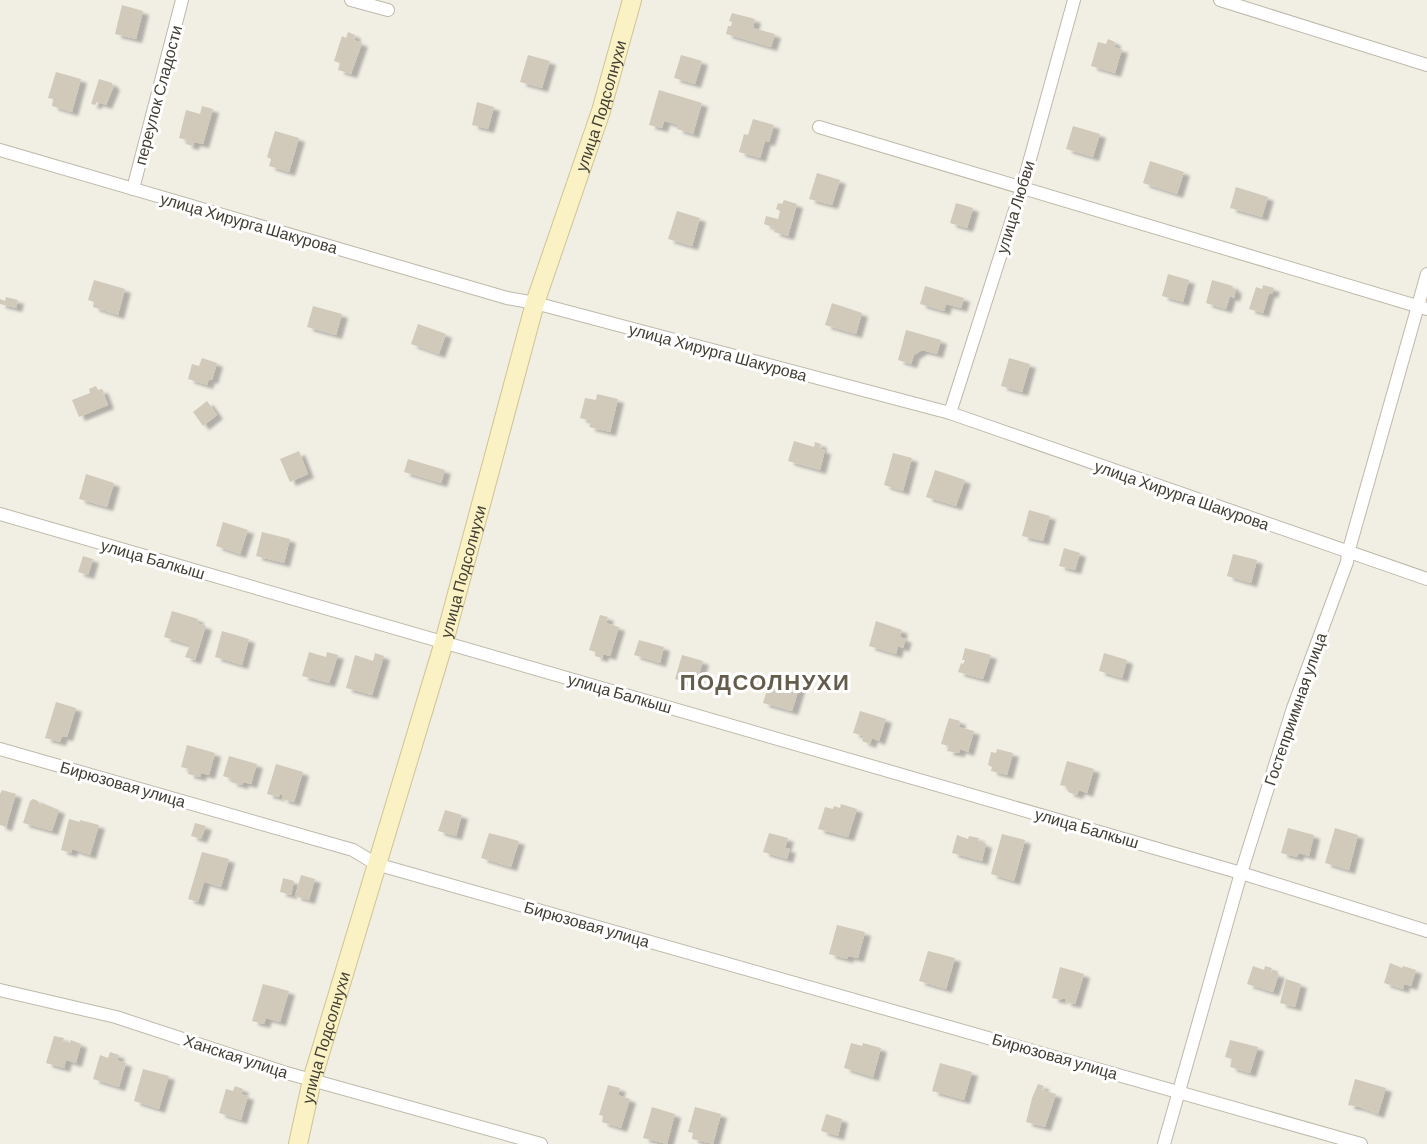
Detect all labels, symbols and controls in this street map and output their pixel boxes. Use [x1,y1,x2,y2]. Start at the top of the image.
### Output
street label: переулок Сладости [130,23,185,167]
street label: улица Подсолнухи [571,38,629,174]
street label: улица Любви [991,158,1038,256]
street label: улица Хирурга Шакурова [158,188,340,257]
street label: улица Хирурга Шакурова [627,319,809,384]
street label: улица Хирурга Шакурова [1092,456,1272,533]
street label: улица Подсолнухи [436,503,489,640]
street label: улица Балкыш [99,535,207,582]
street label: Гостеприимная улица [1259,630,1330,788]
district label: ПОДСОЛНУХИ [680,668,850,695]
street label: улица Балкыш [566,669,674,716]
street label: Бирюзовая улица [58,757,188,811]
street label: улица Балкыш [1033,804,1141,851]
street label: Бирюзовая улица [522,897,652,951]
street label: улица Подсолнухи [297,969,353,1105]
street label: Бирюзовая улица [990,1029,1120,1083]
street label: Ханская улица [182,1030,291,1081]

